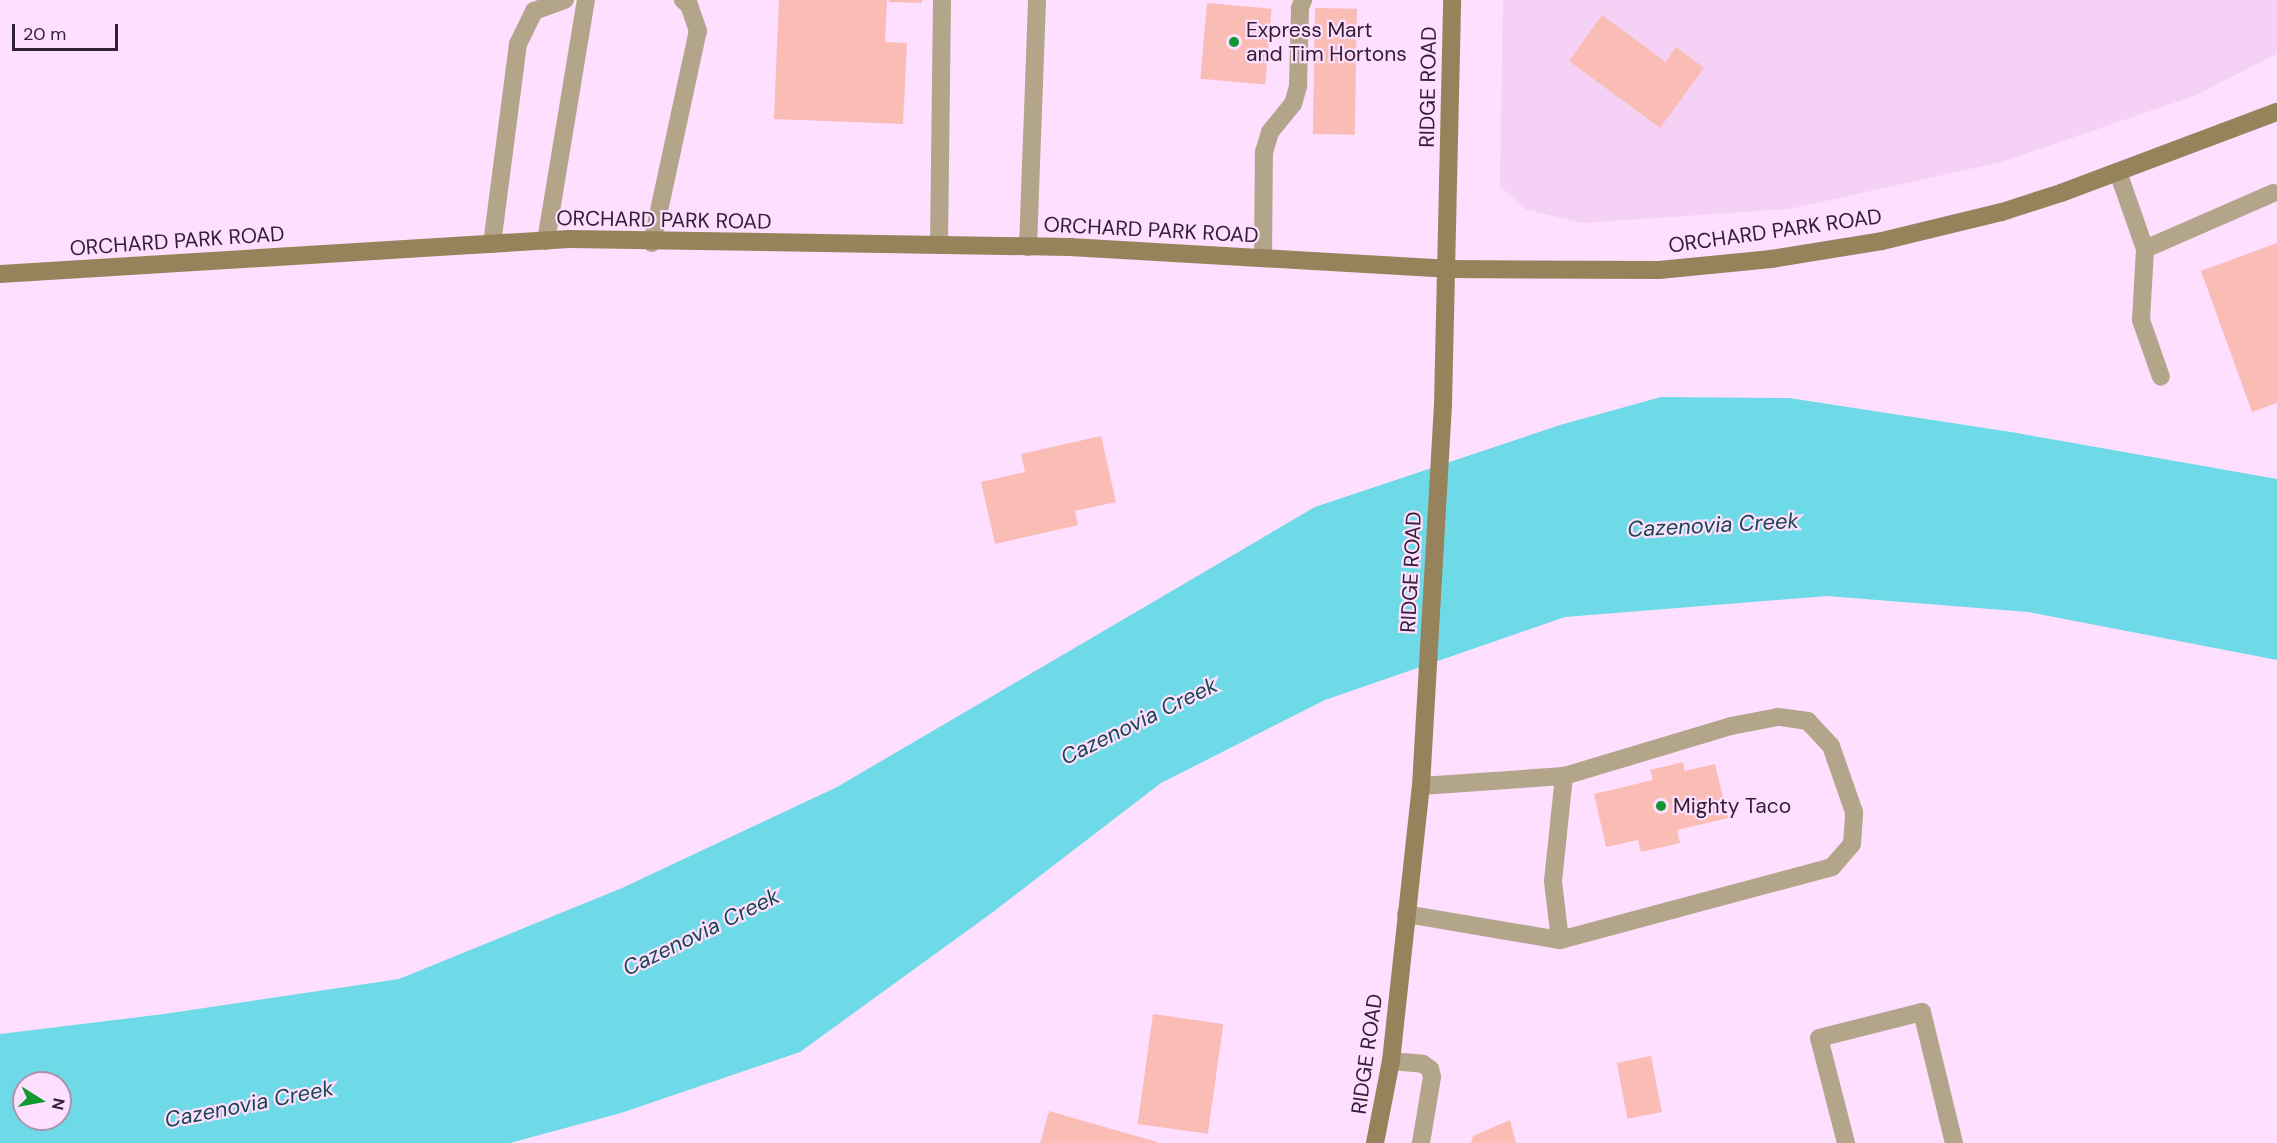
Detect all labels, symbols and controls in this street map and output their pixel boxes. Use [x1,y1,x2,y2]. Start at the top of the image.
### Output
scale bar [15,12,122,50]
place label: Express Mart and Tim Hortons [1246,17,1407,67]
text: 20 m [23,22,66,46]
street label: RIDGE ROAD [1414,26,1442,148]
marker: Express Mart and Tim Hortons [1227,35,1241,49]
street label: ORCHARD PARK ROAD [1667,204,1883,258]
street label: ORCHARD PARK ROAD [556,206,772,234]
street label: ORCHARD PARK ROAD [1043,212,1259,248]
street label: ORCHARD PARK ROAD [69,221,285,261]
water label: Cazenovia Creek [1627,507,1799,543]
street label: RIDGE ROAD [1395,511,1427,633]
water label: Cazenovia Creek [1056,672,1222,770]
place label: Mighty Taco [1673,793,1791,819]
marker: Mighty Taco [1654,799,1668,813]
water label: Cazenovia Creek [618,883,784,981]
street label: RIDGE ROAD [1346,992,1388,1116]
north arrow [12,1071,72,1131]
water label: Cazenovia Creek [162,1075,336,1133]
text: N [47,1096,70,1112]

